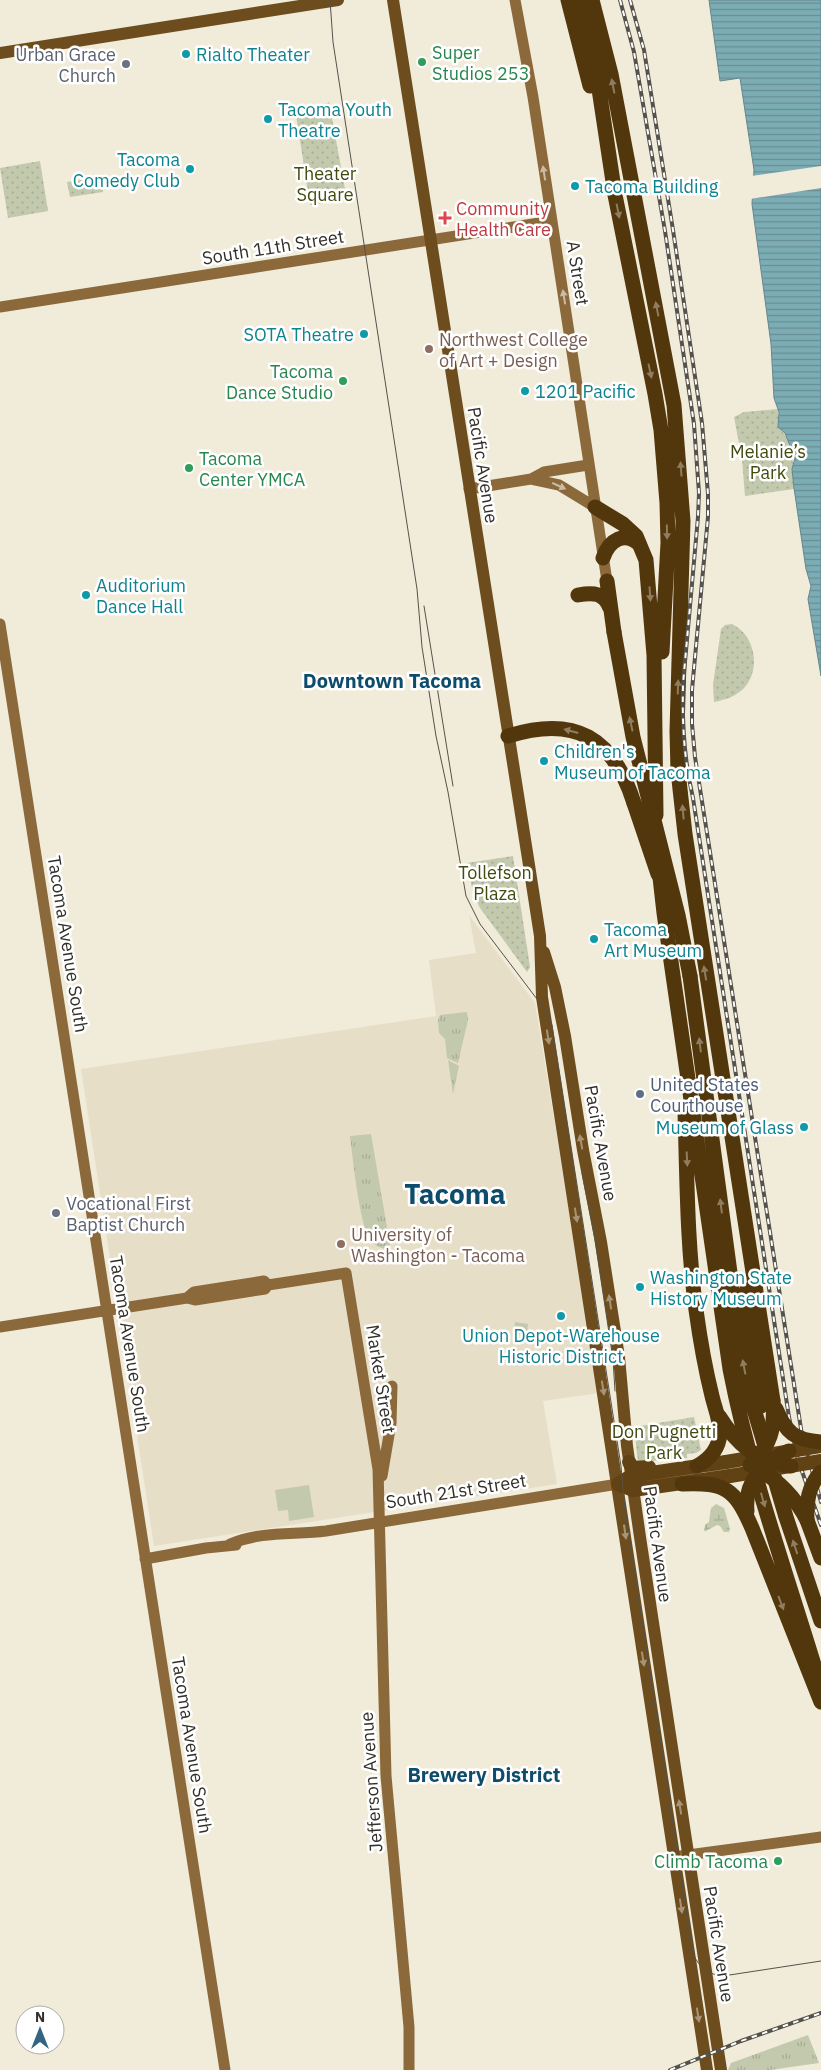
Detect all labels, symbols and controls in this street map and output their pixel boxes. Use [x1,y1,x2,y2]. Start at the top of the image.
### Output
place label: Super Studios 253 [432,41,529,85]
place label: Urban Grace Church [15,43,116,87]
place label: Rialto Theater [196,43,310,66]
marker: Rialto Theater [180,48,192,60]
marker: Super Studios 253 [416,56,428,68]
marker: Urban Grace Church [120,58,132,70]
one-way arrow [609,79,617,94]
place label: Tacoma Youth Theatre [278,98,392,142]
marker: Tacoma Youth Theatre [262,113,274,125]
place label: Tacoma Comedy Club [73,148,180,192]
park label: Theater Square [294,162,357,206]
marker: Tacoma Comedy Club [184,163,196,175]
one-way arrow [540,164,548,180]
place label: Tacoma Building [585,175,719,198]
marker: Tacoma Building [569,180,581,192]
place label: Community Health Care [456,197,551,241]
one-way arrow [615,204,623,220]
marker: Community Health Care [438,211,452,225]
street label: South 11th Street [200,224,346,270]
street label: A Street [562,239,594,307]
one-way arrow [559,289,567,305]
one-way arrow [653,301,661,316]
place label: SOTA Theatre [244,323,354,346]
marker: SOTA Theatre [358,328,370,340]
place label: Northwest College of Art + Design [439,328,588,372]
marker: Northwest College of Art + Design [423,343,435,355]
place label: Tacoma Dance Studio [226,360,333,404]
one-way arrow [647,363,655,379]
marker: Tacoma Dance Studio [337,375,349,387]
place label: 1201 Pacific [535,380,636,403]
marker: 1201 Pacific [519,385,531,397]
street label: Pacific Avenue [462,405,504,525]
park label: Melanie’s Park [730,440,806,484]
place label: Tacoma Center YMCA [199,447,306,491]
one-way arrow [676,461,684,477]
marker: Tacoma Center YMCA [183,462,195,474]
one-way arrow [552,482,566,490]
one-way arrow [664,524,672,540]
place label: Auditorium Dance Hall [96,574,186,618]
one-way arrow [646,586,654,602]
marker: Auditorium Dance Hall [80,589,92,601]
district label: Downtown Tacoma [303,667,481,694]
one-way arrow [674,679,682,695]
one-way arrow [626,716,634,732]
one-way arrow [563,726,578,734]
place label: Children's Museum of Tacoma [554,740,711,784]
marker: Children's Museum of Tacoma [538,755,550,767]
one-way arrow [678,804,686,820]
street label: Tacoma Avenue South [43,854,93,1034]
park label: Tollefson Plaza [458,861,532,905]
place label: Tacoma Art Museum [604,918,702,962]
marker: Tacoma Art Museum [588,933,600,945]
one-way arrow [701,965,709,981]
one-way arrow [544,1030,552,1046]
one-way arrow [696,1037,704,1053]
place label: United States Courthouse [650,1073,759,1117]
street label: Pacific Avenue [579,1083,623,1203]
marker: United States Courthouse [634,1088,646,1100]
place label: Museum of Glass [656,1116,794,1139]
marker: Museum of Glass [798,1121,810,1133]
one-way arrow [577,1134,585,1150]
one-way arrow [683,1151,691,1167]
district label: Tacoma [404,1175,506,1212]
place label: Vocational First Baptist Church [66,1192,191,1236]
one-way arrow [717,1198,725,1214]
marker: Vocational First Baptist Church [50,1207,62,1219]
one-way arrow [573,1207,581,1223]
place label: University of Washington - Tacoma [351,1223,525,1267]
marker: University of Washington - Tacoma [335,1238,347,1250]
street label: Tacoma Avenue South [105,1254,155,1434]
place label: Washington State History Museum [650,1266,792,1310]
marker: Washington State History Museum [634,1281,646,1293]
one-way arrow [606,1294,614,1310]
marker: Union Depot-Warehouse Historic District [555,1310,567,1322]
street label: Market Street [361,1323,401,1435]
place label: Union Depot-Warehouse Historic District [462,1324,660,1368]
one-way arrow [739,1359,747,1375]
one-way arrow [599,1380,607,1396]
park label: Don Pugnetti Park [612,1420,716,1464]
street label: South 21st Street [384,1469,528,1513]
street label: Pacific Avenue [638,1484,678,1604]
one-way arrow [760,1492,768,1507]
one-way arrow [621,1525,629,1541]
one-way arrow [791,1540,799,1555]
one-way arrow [777,1596,785,1611]
one-way arrow [639,1651,647,1667]
street label: Tacoma Avenue South [167,1655,217,1835]
street label: Jefferson Avenue [355,1711,387,1853]
district label: Brewery District [408,1761,560,1788]
one-way arrow [676,1799,684,1815]
place label: Climb Tacoma [654,1850,768,1873]
marker: Climb Tacoma [772,1855,784,1867]
street label: Pacific Avenue [698,1884,740,2004]
one-way arrow [677,1898,685,1914]
north arrow [15,2005,65,2055]
text: N [35,2008,45,2026]
one-way arrow [695,2008,703,2024]

